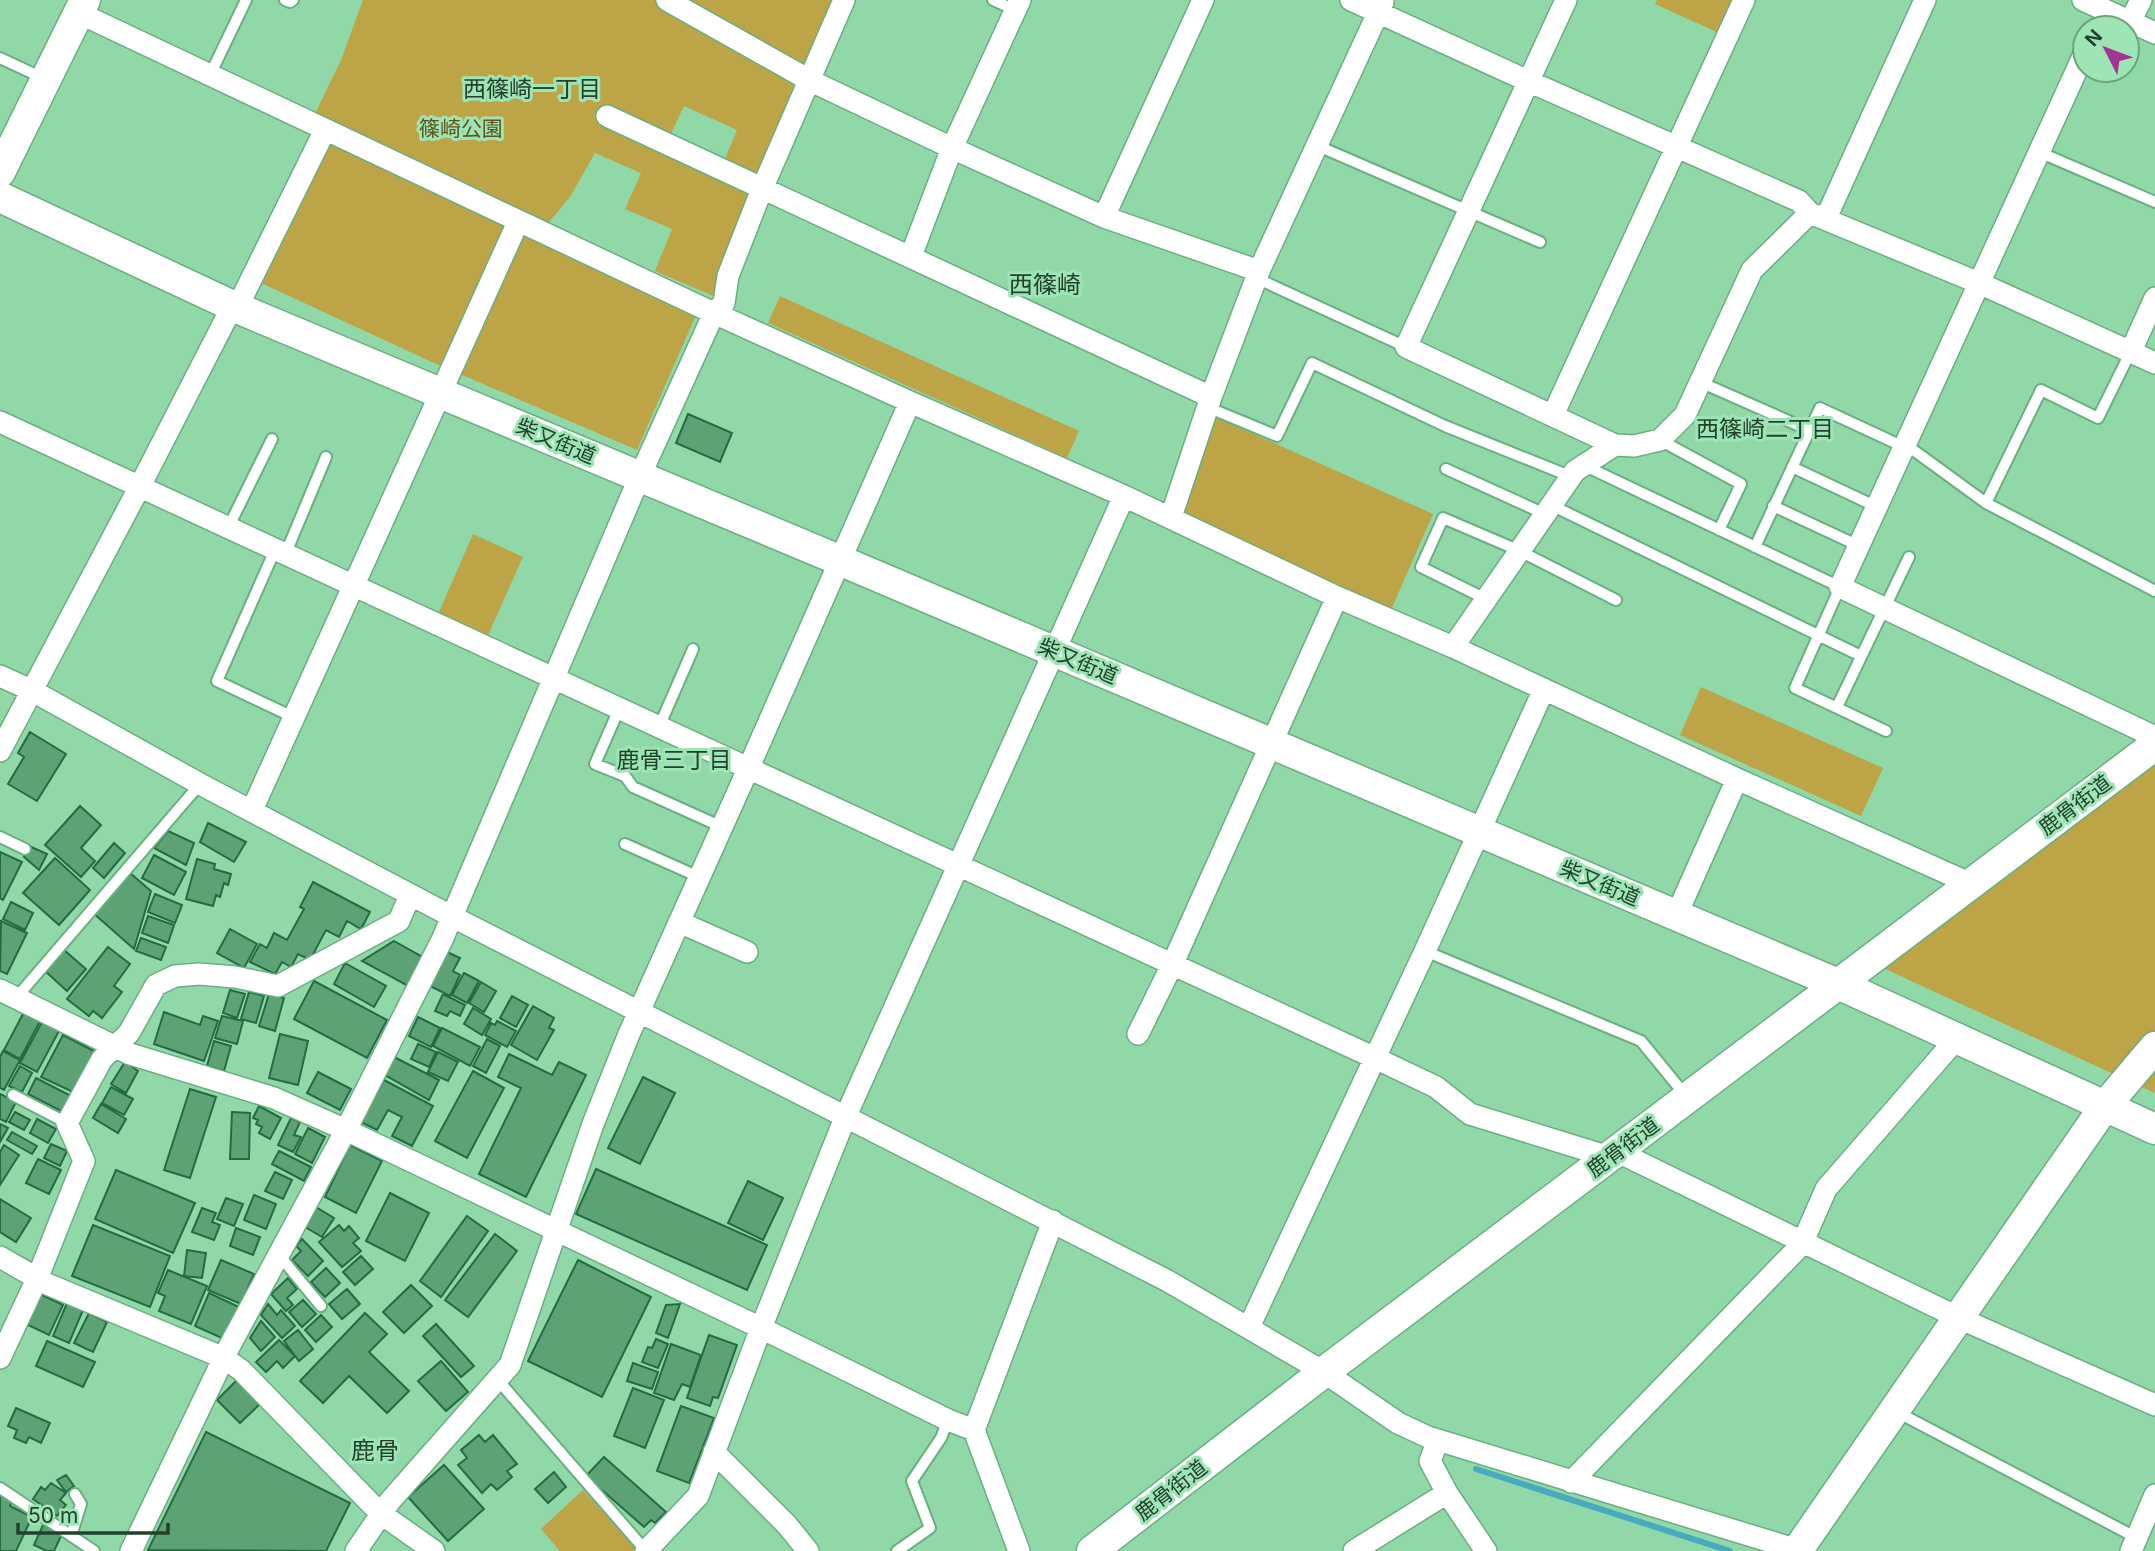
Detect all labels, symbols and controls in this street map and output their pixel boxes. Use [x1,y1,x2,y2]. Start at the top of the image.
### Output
north arrow [2071,14,2141,84]
text: N [2080,25,2107,51]
district label: 西篠崎一丁目 [463,75,601,103]
park label: 篠崎公園 [419,116,503,141]
district label: 西篠崎 [1009,270,1081,299]
street label: 柴又街道 [512,413,600,469]
district label: 西篠崎二丁目 [1696,415,1834,443]
street label: 柴又街道 [1034,633,1122,689]
district label: 鹿骨三丁目 [617,746,732,774]
street label: 鹿骨街道 [2034,770,2116,840]
street label: 柴又街道 [1556,855,1644,911]
street label: 鹿骨街道 [1582,1112,1664,1182]
district label: 鹿骨 [351,1436,399,1465]
street label: 鹿骨街道 [1130,1454,1212,1526]
scale bar [18,1492,168,1536]
text: 50 m [28,1503,78,1528]

